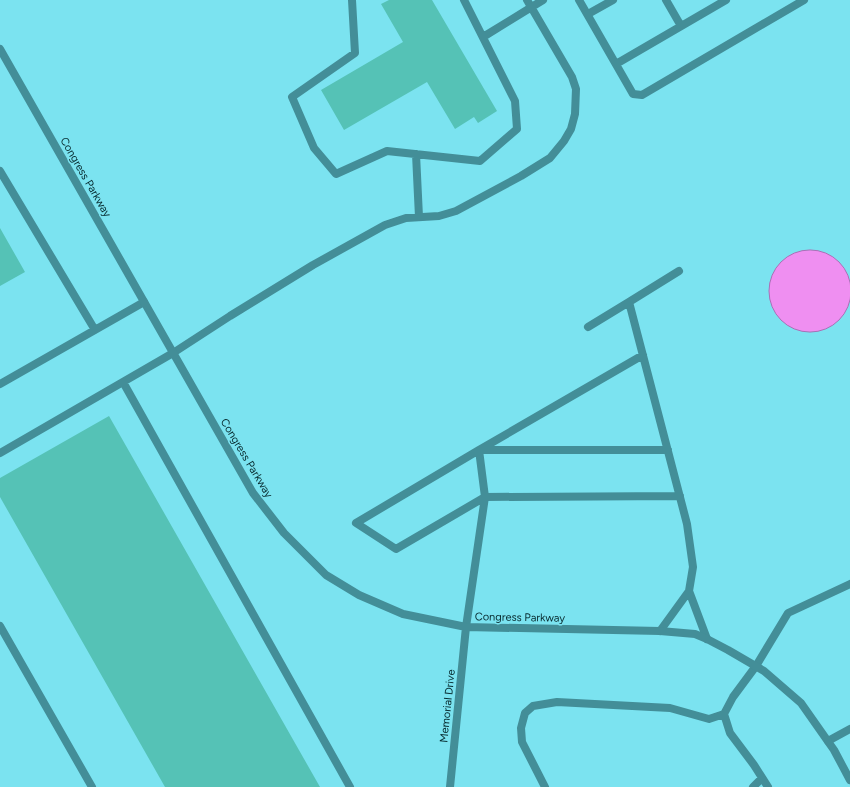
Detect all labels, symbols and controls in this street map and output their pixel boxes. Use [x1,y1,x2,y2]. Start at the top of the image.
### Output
street label: Congress Parkway [57,135,114,220]
street label: Congress Parkway [218,416,276,500]
street label: Congress Parkway [475,610,565,625]
street label: Memorial Drive [437,669,458,743]

